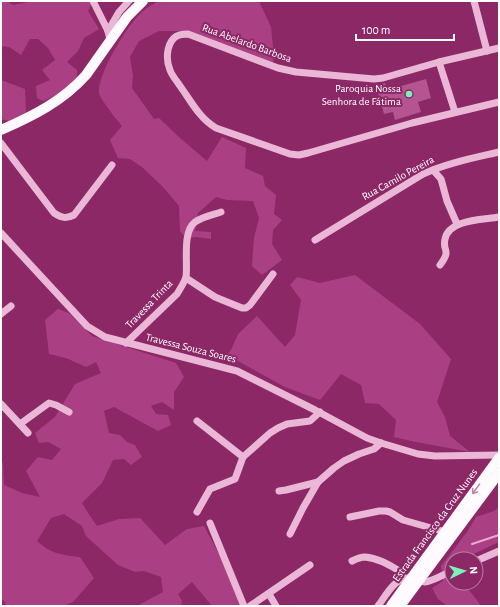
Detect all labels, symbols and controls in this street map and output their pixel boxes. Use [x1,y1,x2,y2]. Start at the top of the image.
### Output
scale bar [356,16,454,42]
street label: Rua Abelardo Barbosa [201,22,293,64]
text: 100 m [362,24,390,36]
place label: Paroquia Nossa Senhora de Fátima [322,83,401,107]
marker: Paroquia Nossa Senhora de Fátima [404,89,414,99]
street label: Rua Camilo Pereira [360,154,436,202]
street label: Travessa Trinta [123,278,175,330]
street label: Travessa Souza Soares [144,331,238,365]
street label: Estrada Francisco da Cruz Nunes [390,466,480,584]
one-way arrow [472,484,480,495]
north arrow [444,551,484,591]

